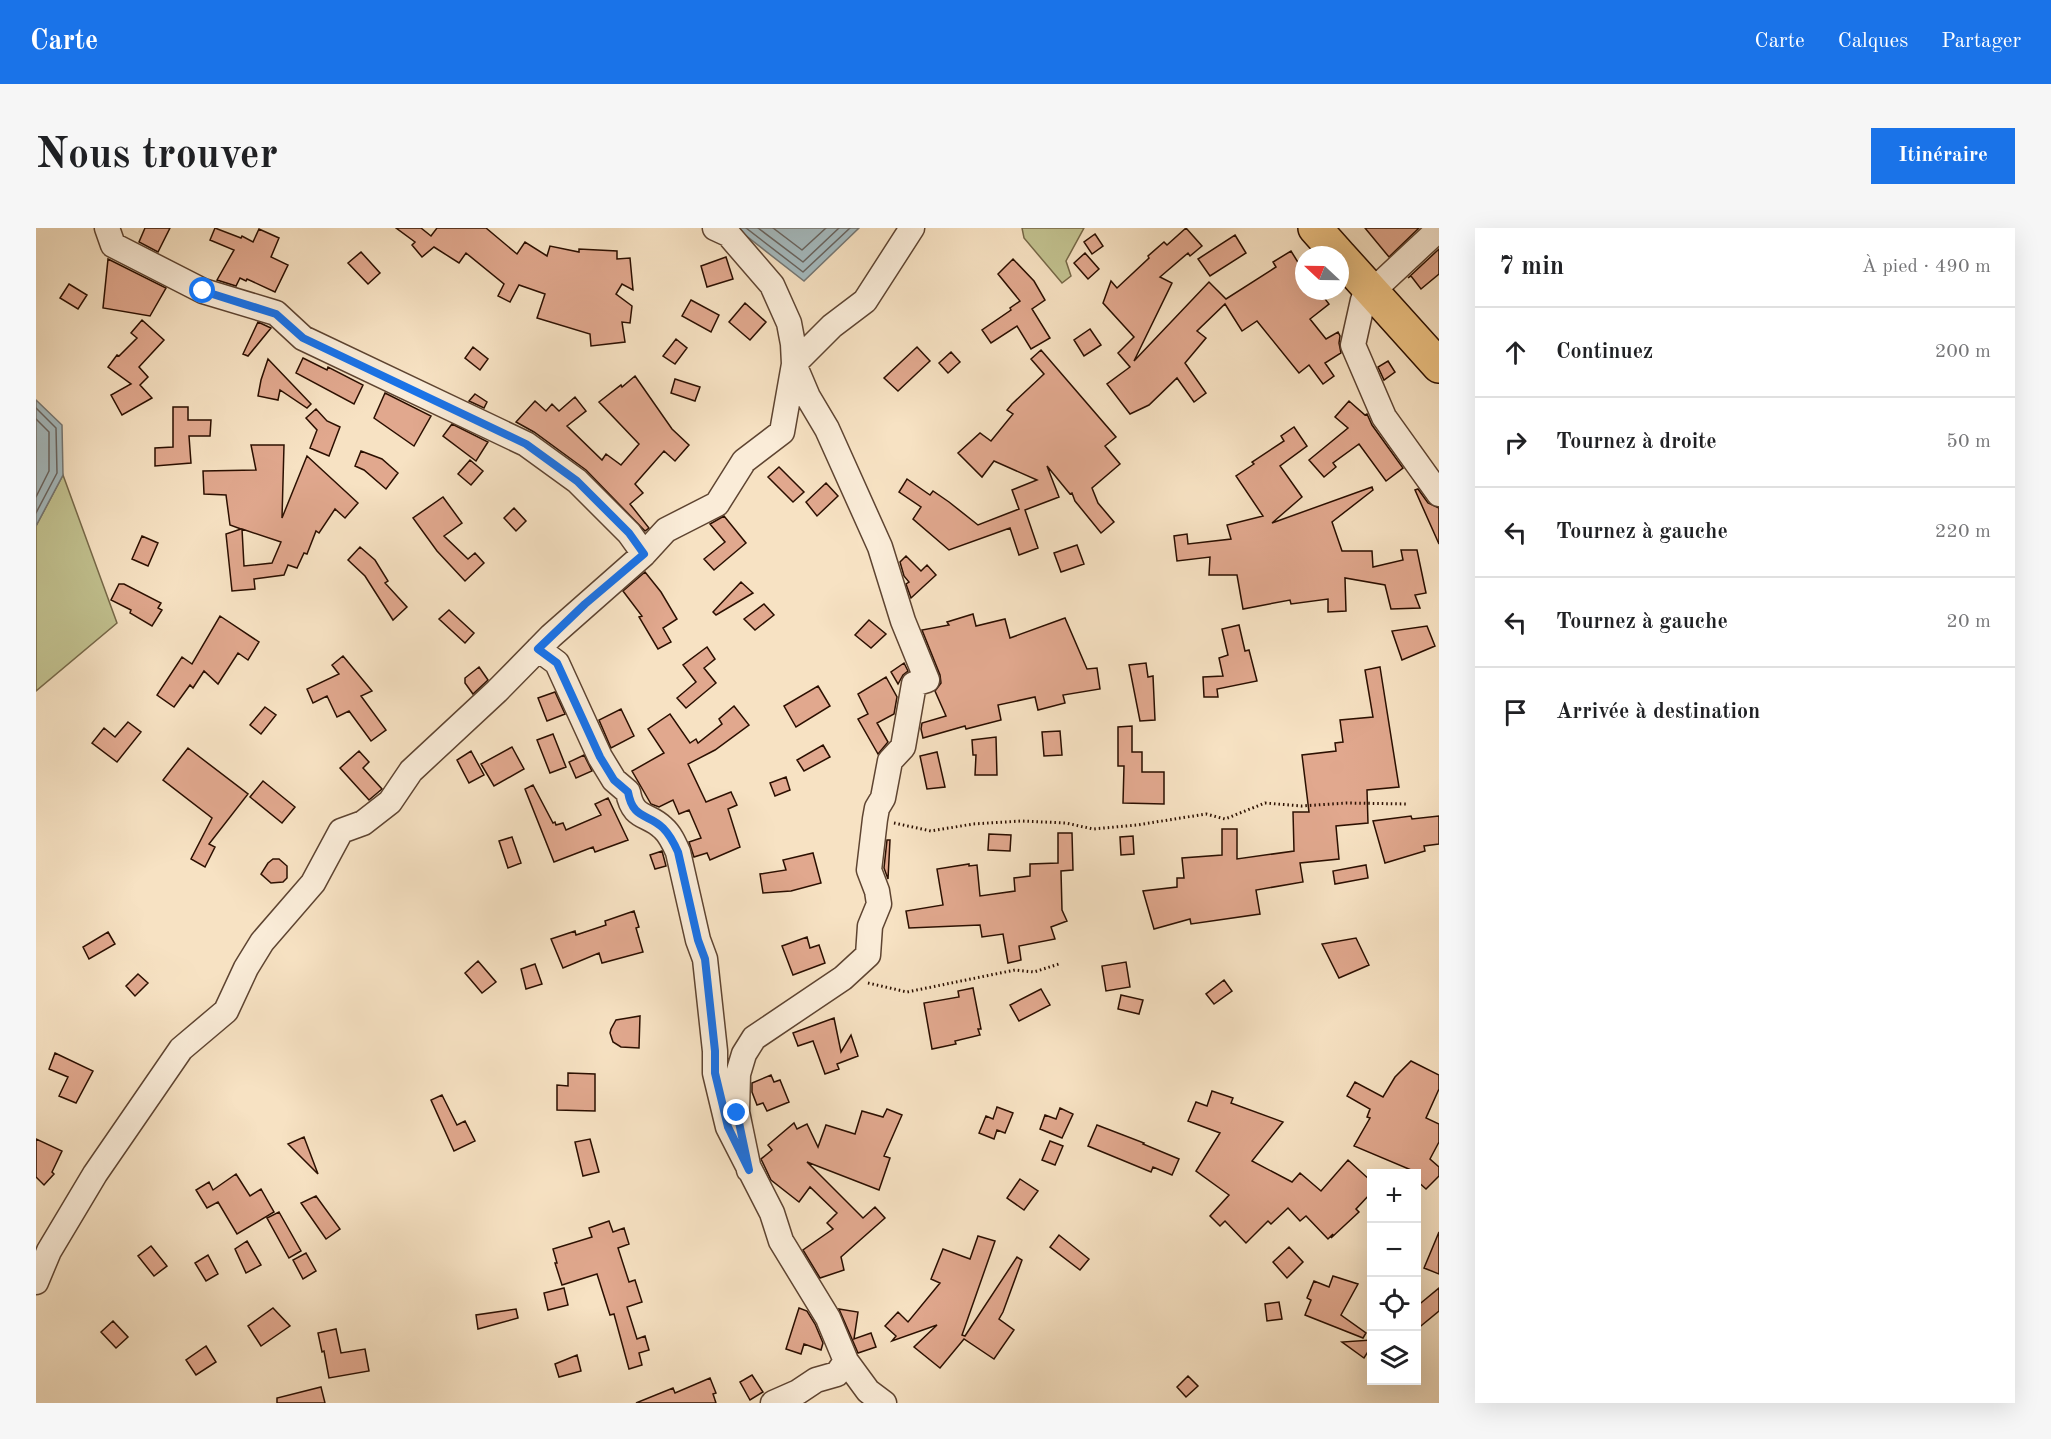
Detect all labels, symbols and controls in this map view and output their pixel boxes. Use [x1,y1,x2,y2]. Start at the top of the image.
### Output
text: Carte [30,28,98,56]
text: Carte [1755,31,1805,52]
text: Calques [1838,31,1908,52]
text: Partager [1941,31,2021,52]
button: Itinéraire [1871,128,2015,184]
text: Nous trouver [36,135,278,177]
north arrow [1295,246,1349,300]
text: 7 min [1499,254,1564,280]
text: À pied · 490 m [1862,257,1991,277]
route start [189,277,215,303]
icon: ahead [1499,336,1532,369]
text: Continuez [1556,341,1653,363]
text: 200 m [1935,342,1991,362]
icon: right [1499,426,1532,459]
text: Tournez à droite [1556,431,1717,453]
text: 50 m [1946,432,1991,452]
icon: left [1499,516,1532,549]
text: Tournez à gauche [1556,521,1728,543]
text: 220 m [1935,522,1991,542]
icon: left [1499,606,1532,639]
text: Tournez à gauche [1556,611,1728,633]
text: 20 m [1946,612,1991,632]
icon: arrive [1499,696,1532,729]
text: Arrivée à destination [1556,701,1760,723]
route end [723,1099,749,1125]
map controls [1367,1169,1421,1385]
button: + [1367,1169,1421,1223]
button: − [1367,1223,1421,1277]
button: locate [1367,1277,1421,1331]
button: layers [1367,1331,1421,1385]

